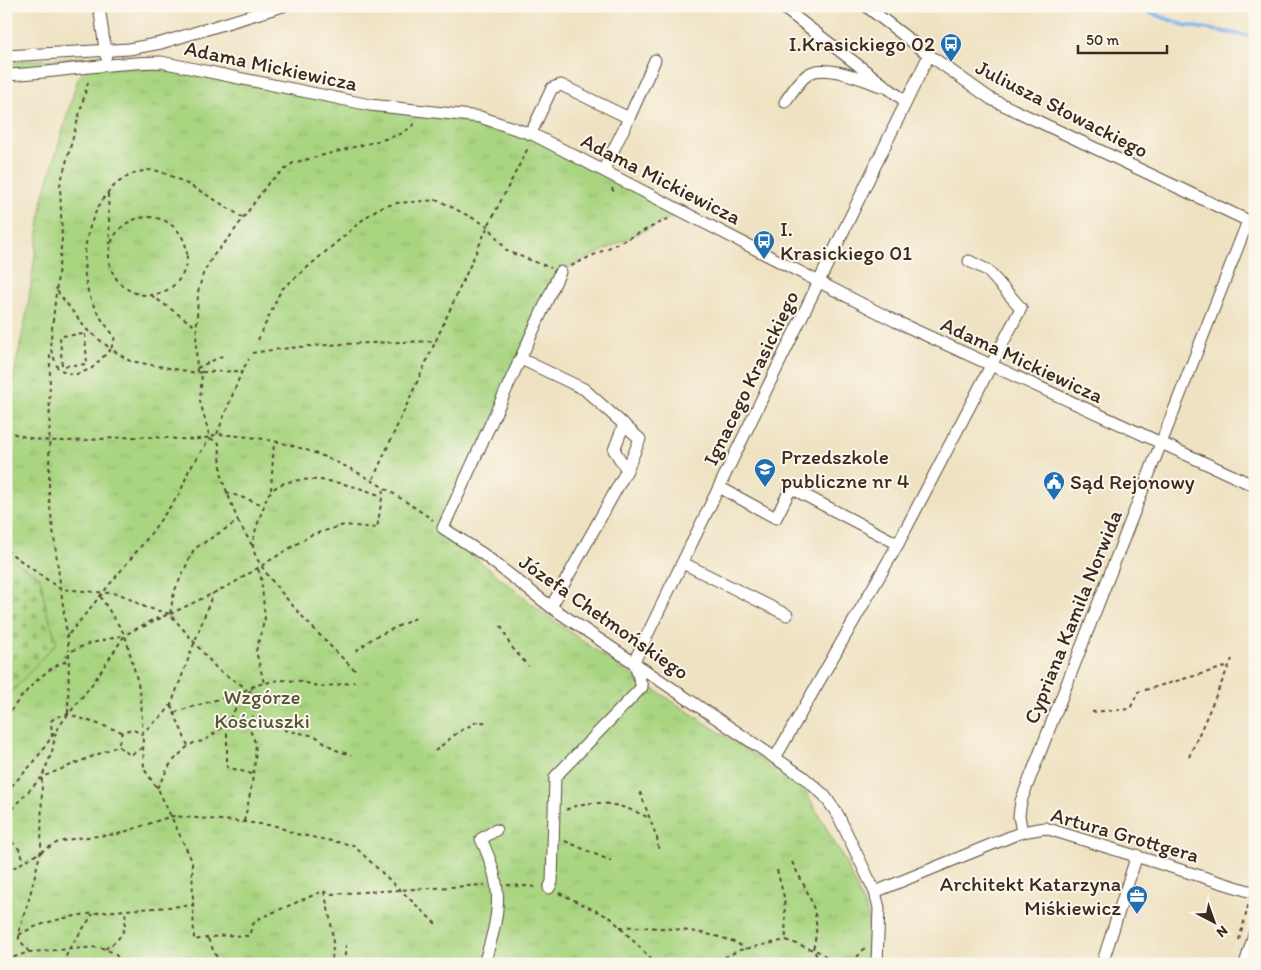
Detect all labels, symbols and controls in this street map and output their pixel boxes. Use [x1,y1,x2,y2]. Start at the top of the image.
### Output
scale bar [1078,22,1167,54]
place label: I.Krasickiego 02 [789,31,935,56]
text: 50 m [1086,31,1119,49]
bus stop icon: I.Krasickiego 02 [939,32,963,63]
street label: Adama Mickiewicza [182,35,360,96]
street label: Juliusza Słowackiego [972,54,1153,163]
street label: Adama Mickiewicza [577,127,745,230]
place label: I. Krasickiego 01 [780,216,912,265]
bus stop icon: I. Krasickiego 01 [752,229,776,260]
street label: Ignacego Krasickiego [697,286,804,469]
street label: Adama Mickiewicza [937,311,1107,408]
place label: Przedszkole publiczne nr 4 [781,444,910,493]
school or university icon: Przedszkole publiczne nr 4 [753,457,777,488]
place label: Sąd Rejonowy [1070,469,1195,494]
public building icon: Sąd Rejonowy [1042,470,1066,501]
street label: Cypriana Kamila Norwida [1018,506,1127,727]
street label: Józefa Chełmońskiego [515,549,694,685]
park label: Wzgórze Kościuszki [214,684,310,733]
street label: Artura Grottgera [1048,801,1202,868]
place label: Architekt Katarzyna Miśkiewicz [940,871,1121,920]
office icon: Architekt Katarzyna Miśkiewicz [1125,884,1149,915]
north arrow [1188,898,1238,948]
text: N [1213,922,1231,941]

